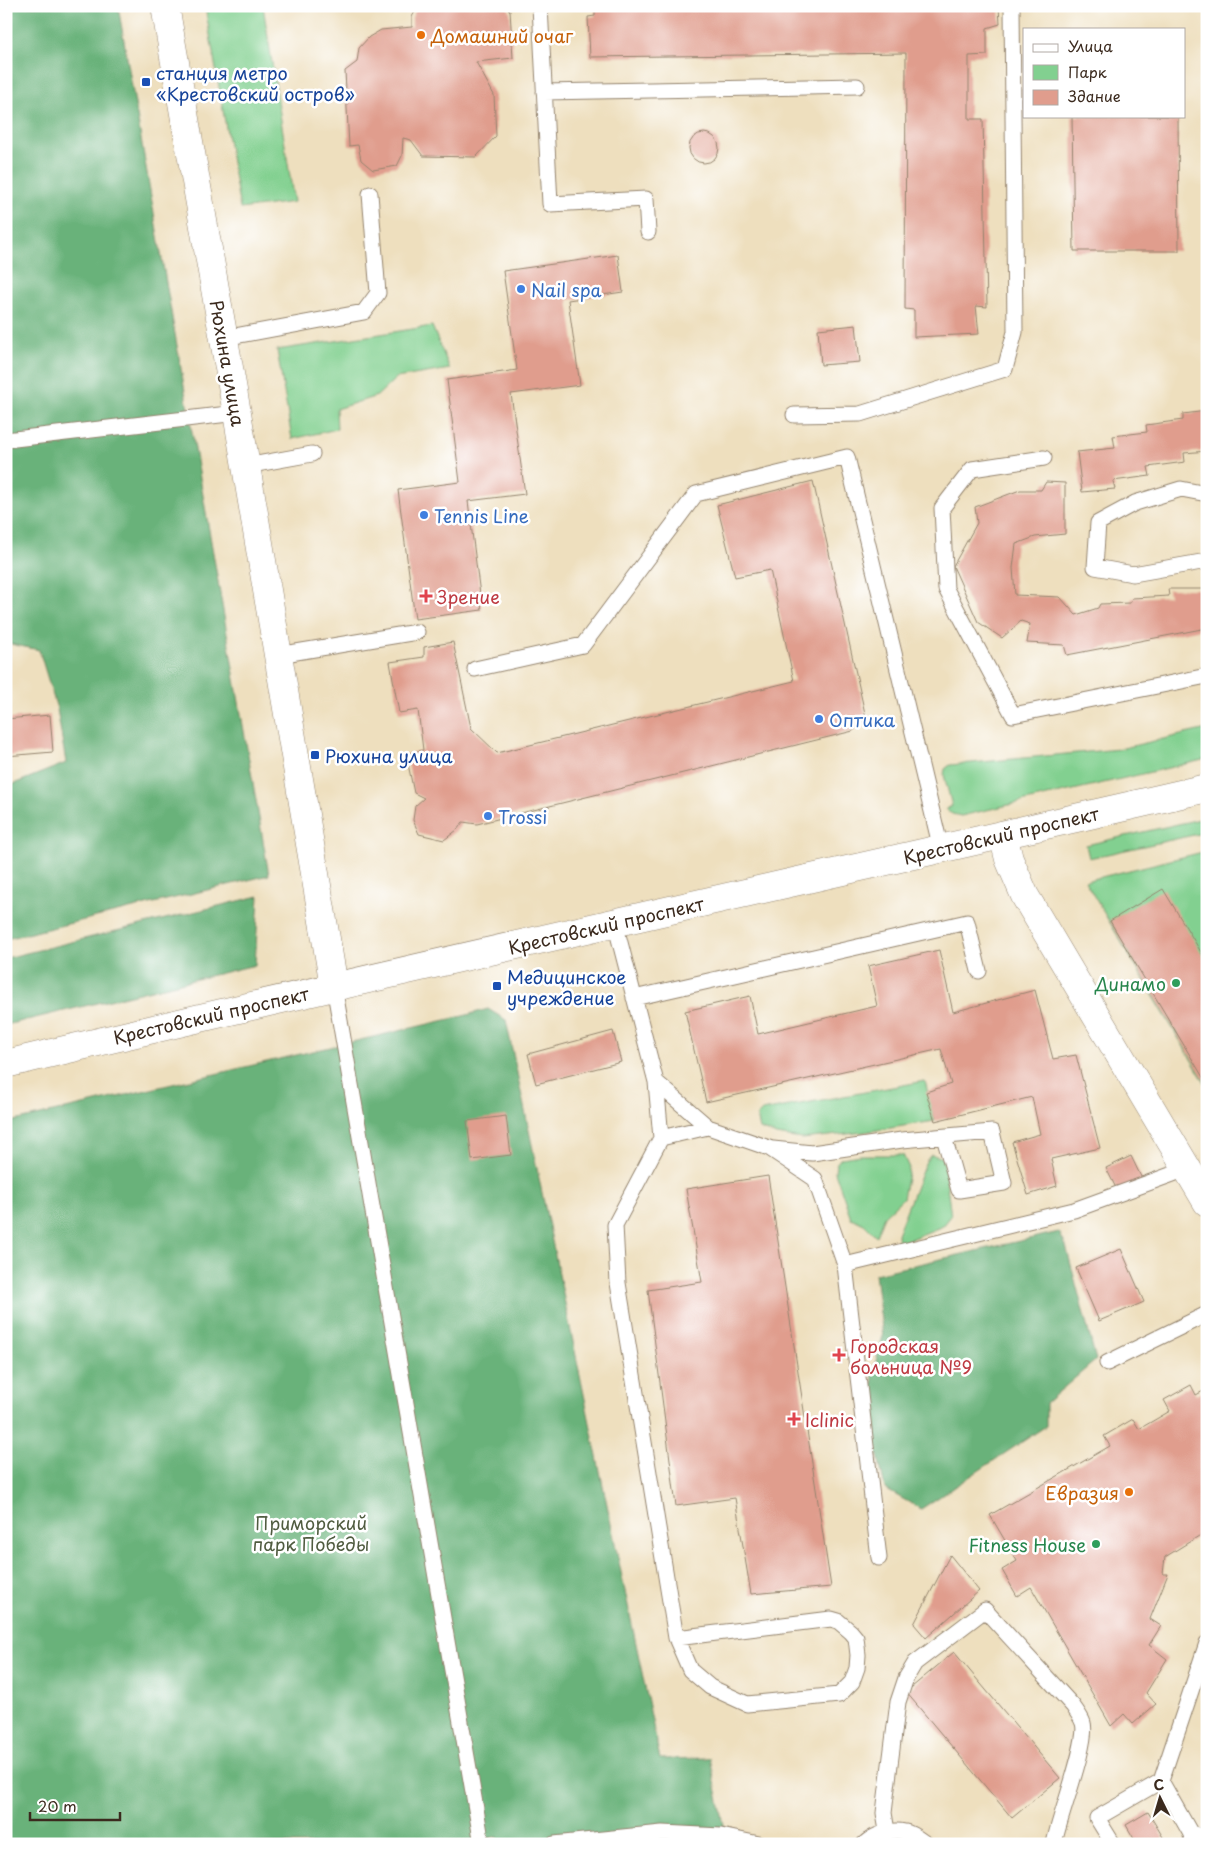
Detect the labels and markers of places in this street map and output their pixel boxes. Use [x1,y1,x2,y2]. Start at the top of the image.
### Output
place label: Домашний очаг [430,22,574,49]
marker: Домашний очаг [415,29,427,41]
place label: станция метро «Крестовский остров» [156,59,355,107]
marker: станция метро «Крестовский остров» [140,76,152,88]
place label: Nail spa [531,276,602,303]
marker: Nail spa [515,283,527,295]
place label: Tennis Line [434,502,529,529]
marker: Tennis Line [418,509,430,521]
place label: Зрение [437,583,500,610]
marker: Зрение [419,589,433,603]
place label: Оптика [829,706,896,733]
marker: Оптика [813,713,825,725]
place label: Рюхина улица [325,742,453,769]
marker: Рюхина улица [309,749,321,761]
place label: Trossi [498,803,547,830]
marker: Trossi [482,810,494,822]
place label: Медицинское учреждение [507,963,626,1011]
place label: Динамо [1094,970,1166,997]
marker: Динамо [1170,977,1182,989]
marker: Медицинское учреждение [491,980,503,992]
place label: Городская больница №9 [850,1332,972,1380]
marker: Городская больница №9 [832,1348,846,1362]
place label: Iclinic [805,1406,854,1433]
marker: Iclinic [787,1412,801,1426]
place label: Евразия [1045,1479,1119,1506]
marker: Евразия [1123,1486,1135,1498]
place label: Fitness House [969,1531,1086,1558]
marker: Fitness House [1090,1538,1102,1550]

